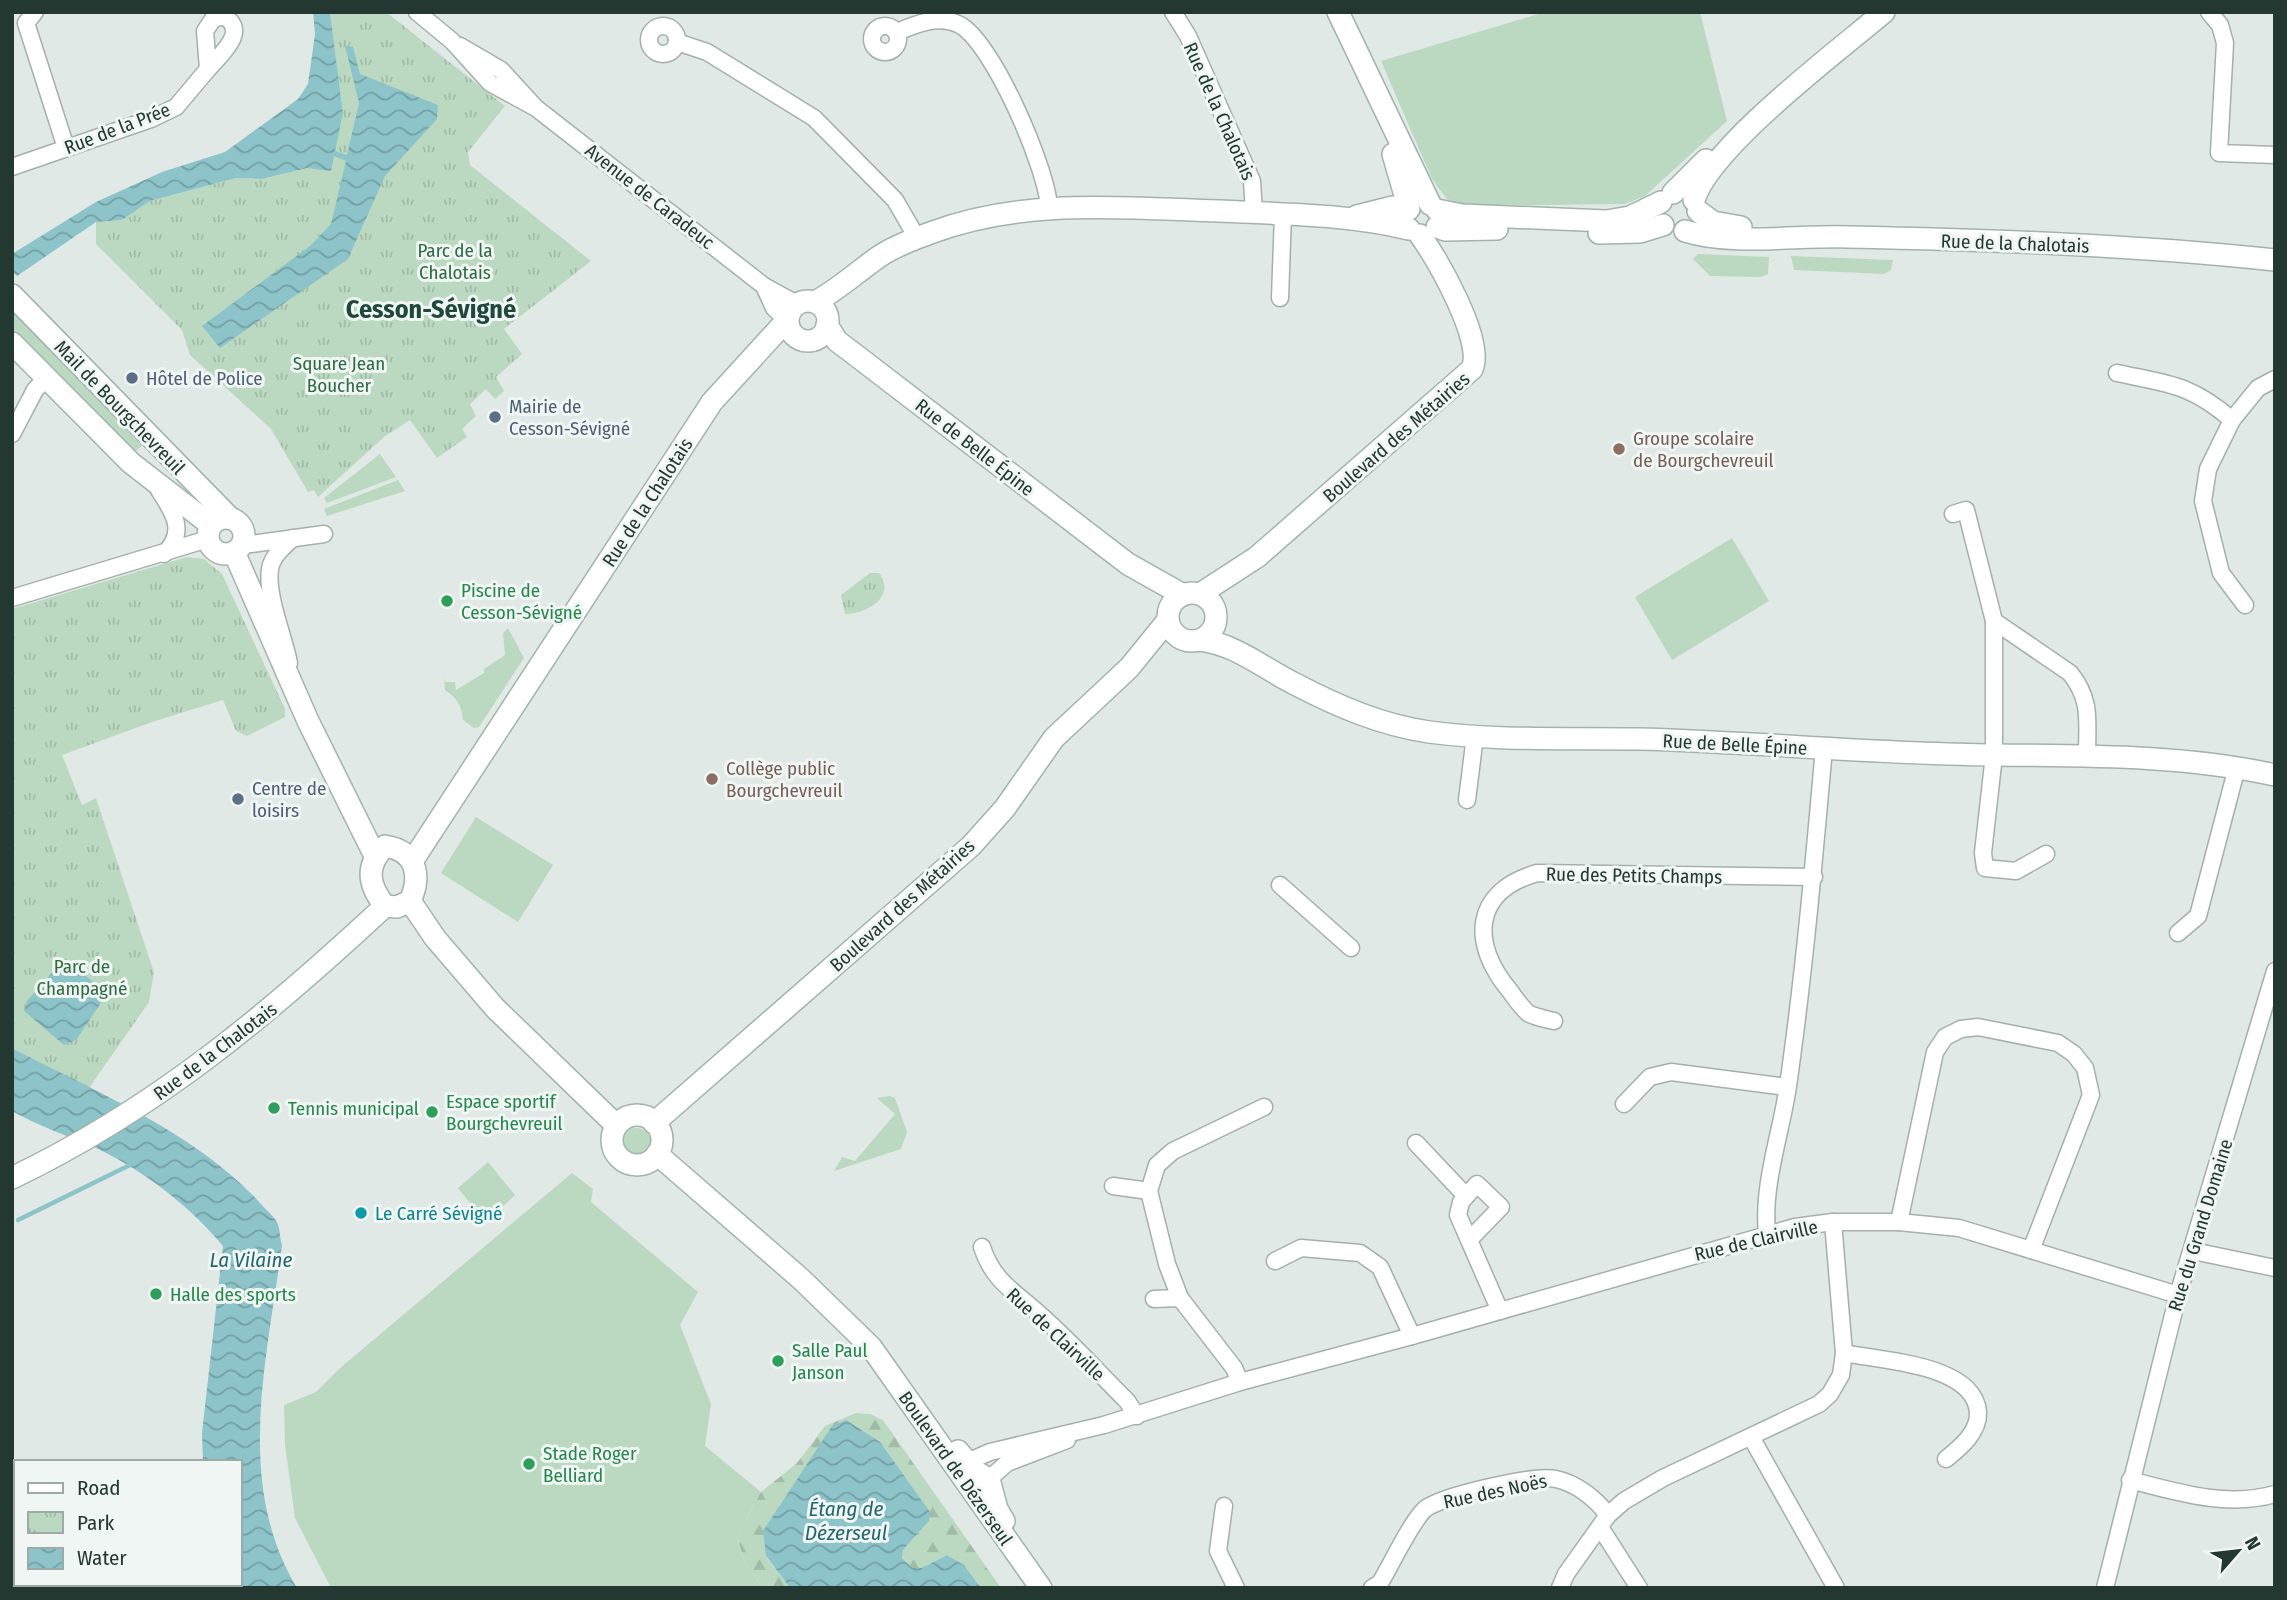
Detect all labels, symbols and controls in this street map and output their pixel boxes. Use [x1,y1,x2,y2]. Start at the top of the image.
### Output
street label: Rue de la Chalotais [1179,39,1260,184]
street label: Rue de la Prée [61,98,173,159]
street label: Avenue de Caradeuc [581,139,719,254]
street label: Rue de la Chalotais [1940,229,2090,258]
park label: Parc de la Chalotais [417,239,493,284]
district label: Cesson-Sévigné [346,294,516,325]
street label: Mail de Bourgchevreuil [50,335,190,479]
park label: Square Jean Boucher [293,352,385,397]
place label: Hôtel de Police [146,367,263,390]
street label: Boulevard des Métairies [1318,367,1474,507]
marker: Hôtel de Police [124,370,140,386]
street label: Rue de Belle Épine [911,394,1039,501]
place label: Mairie de Cesson-Sévigné [509,395,630,440]
marker: Mairie de Cesson-Sévigné [487,409,503,425]
place label: Groupe scolaire de Bourgchevreuil [1633,427,1774,472]
street label: Rue de la Chalotais [597,434,698,571]
marker: Groupe scolaire de Bourgchevreuil [1611,441,1627,457]
place label: Piscine de Cesson-Sévigné [461,579,582,624]
marker: Piscine de Cesson-Sévigné [439,593,455,609]
street label: Rue de Belle Épine [1662,729,1808,760]
place label: Collège public Bourgchevreuil [726,757,842,802]
marker: Collège public Bourgchevreuil [704,771,720,787]
place label: Centre de loisirs [252,777,326,822]
marker: Centre de loisirs [230,791,246,807]
street label: Boulevard des Métairies [825,834,979,976]
street label: Rue des Petits Champs [1546,862,1722,889]
park label: Parc de Champagné [37,955,127,1000]
street label: Rue de la Chalotais [149,997,282,1105]
place label: Espace sportif Bourgchevreuil [446,1090,562,1135]
place label: Tennis municipal [288,1097,419,1120]
marker: Tennis municipal [266,1100,282,1116]
marker: Espace sportif Bourgchevreuil [424,1104,440,1120]
street label: Rue du Grand Domaine [2163,1136,2238,1314]
place label: Le Carré Sévigné [375,1202,503,1225]
marker: Le Carré Sévigné [353,1205,369,1221]
street label: Rue de Clairville [1692,1215,1820,1266]
water label: La Vilaine [210,1247,292,1273]
place label: Halle des sports [170,1283,296,1306]
street label: Rue de Clairville [1002,1283,1110,1386]
marker: Halle des sports [148,1286,164,1302]
place label: Salle Paul Janson [792,1339,868,1384]
marker: Salle Paul Janson [770,1353,786,1369]
street label: Boulevard de Dézerseul [894,1387,1017,1550]
place label: Stade Roger Belliard [543,1442,637,1487]
marker: Stade Roger Belliard [521,1456,537,1472]
legend [14,1460,242,1586]
street label: Rue des Noës [1441,1469,1549,1514]
text: Road [77,1475,121,1501]
water label: Étang de Dézerseul [805,1496,887,1546]
text: Park [77,1510,115,1536]
north arrow [2203,1516,2273,1586]
text: N [2240,1533,2265,1554]
text: Water [77,1545,127,1571]

